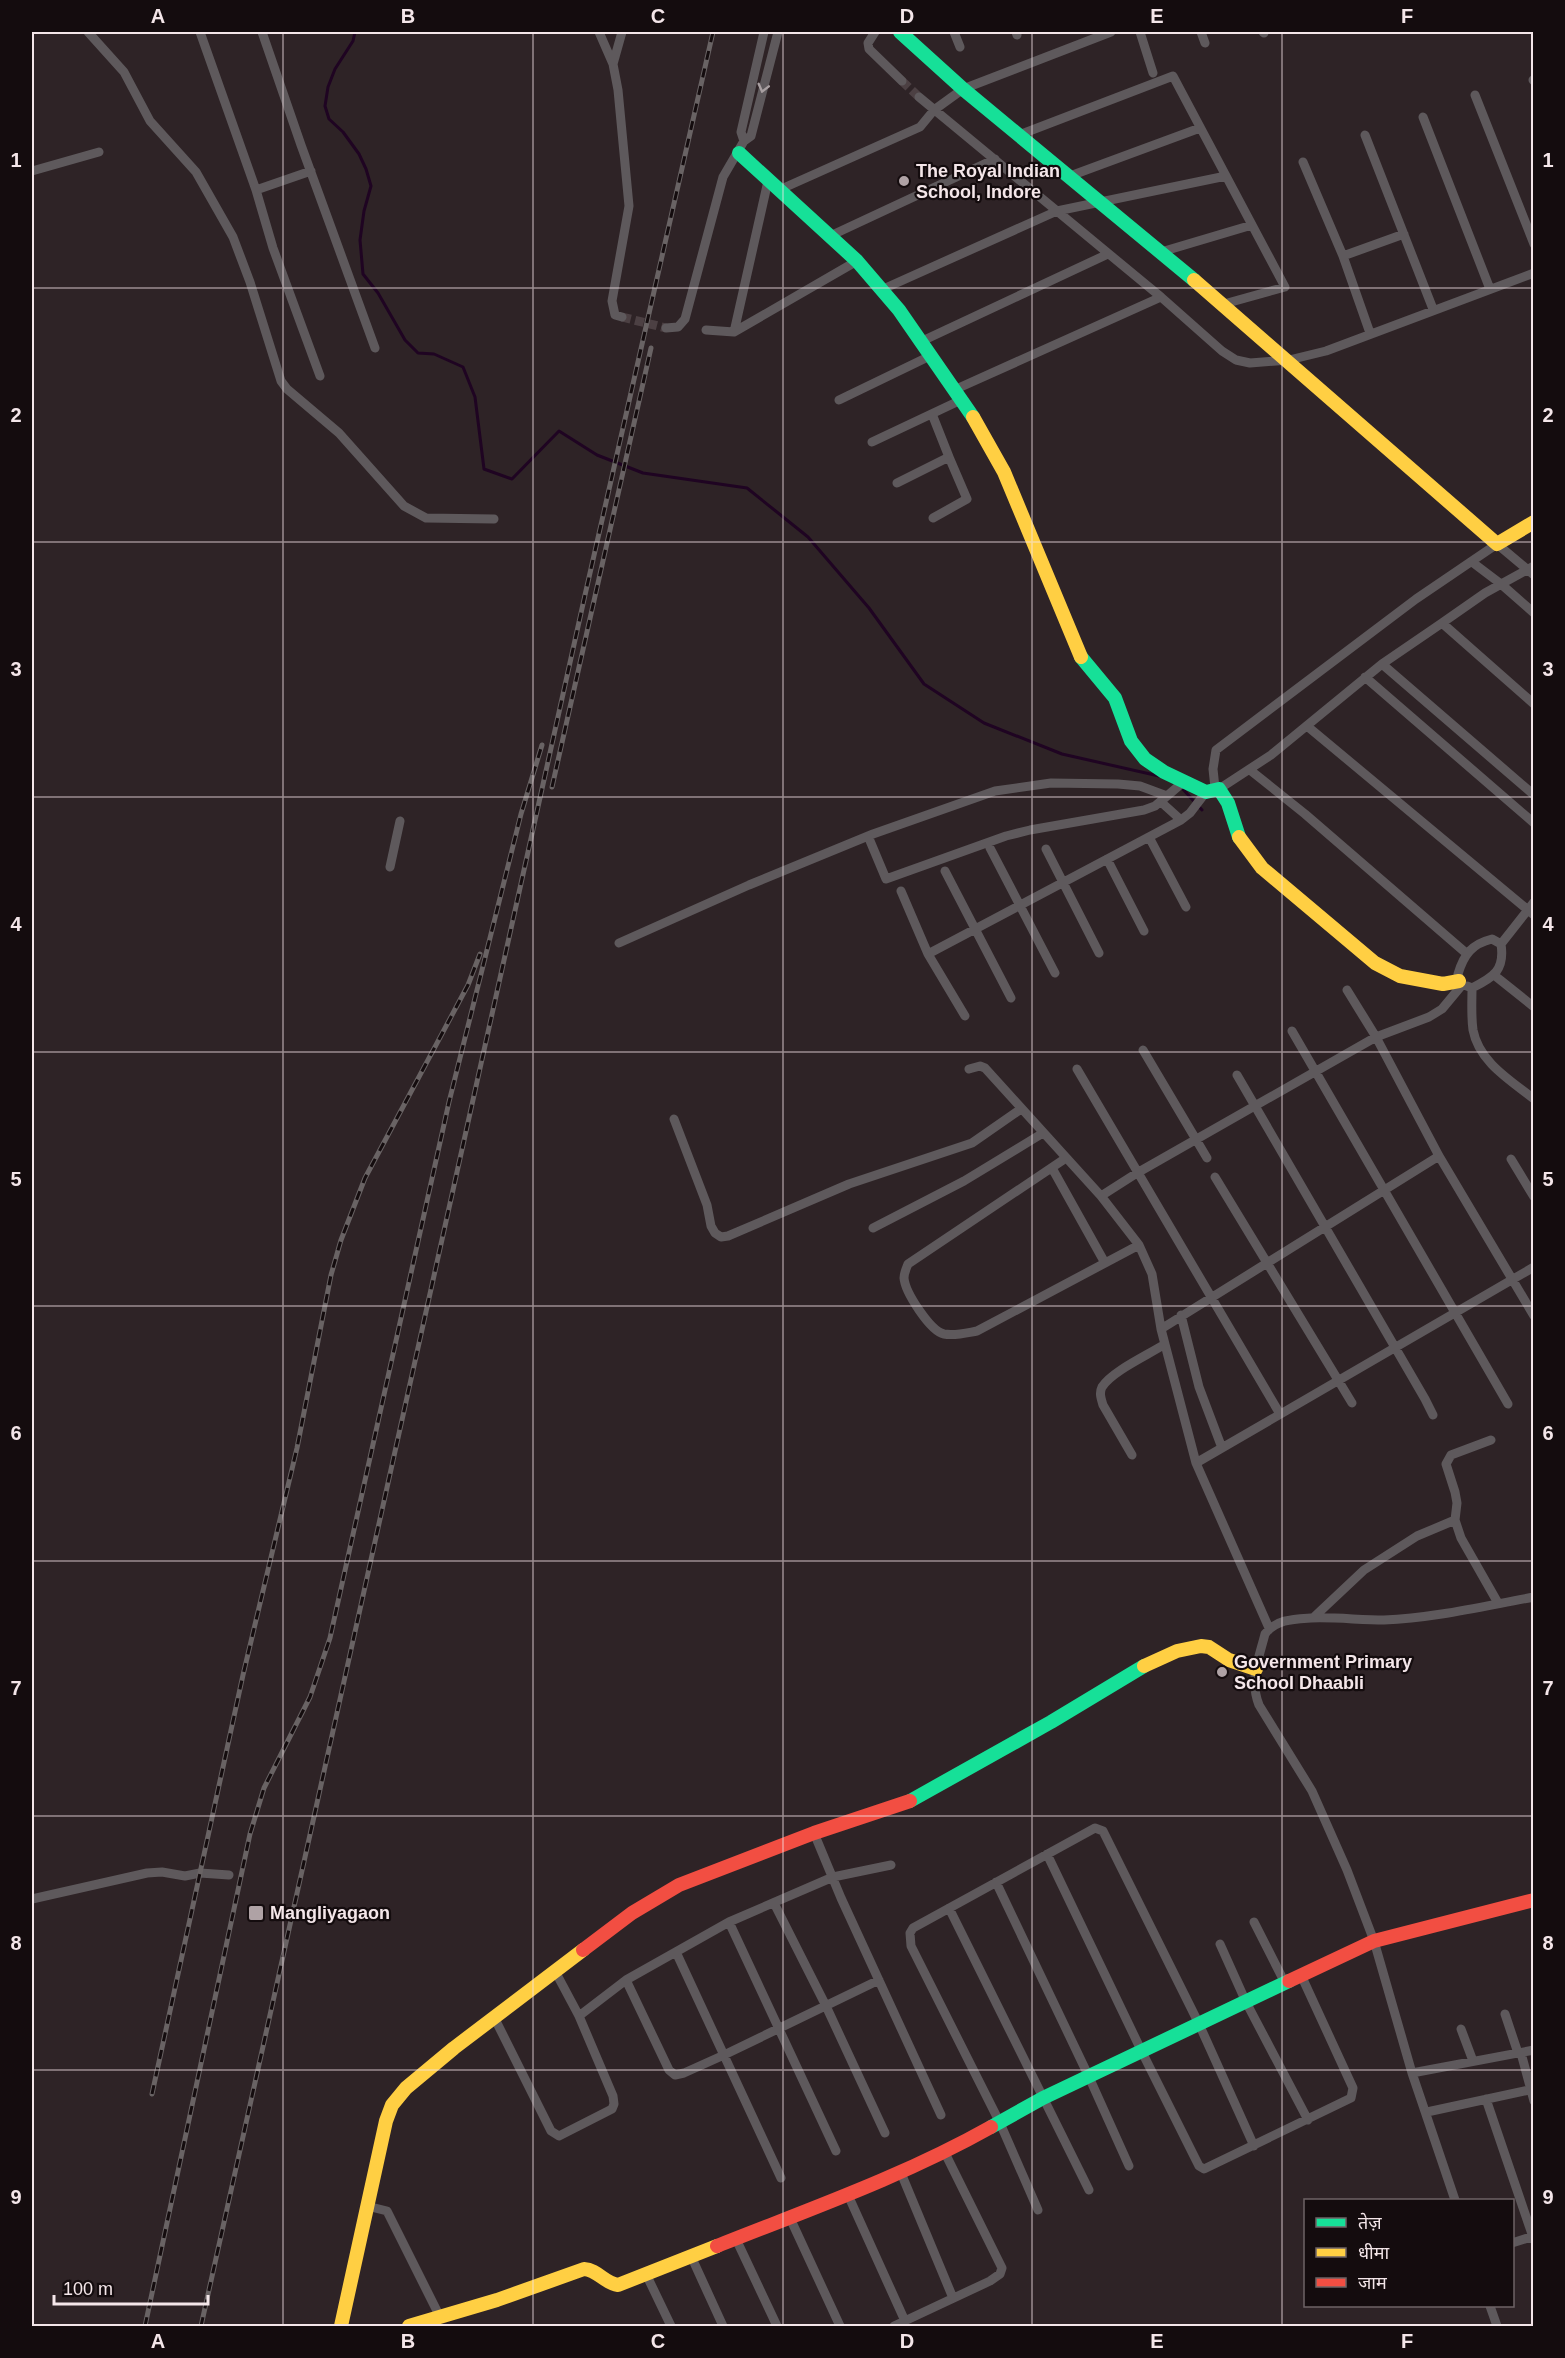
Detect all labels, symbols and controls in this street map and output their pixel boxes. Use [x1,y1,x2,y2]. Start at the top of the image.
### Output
text: A [151,5,165,27]
text: B [401,5,415,27]
text: C [651,5,665,27]
text: D [900,5,914,27]
text: E [1150,5,1164,27]
text: F [1401,5,1413,27]
one-way arrow [758,83,771,93]
text: 1 [10,149,22,171]
text: 1 [1542,149,1554,171]
place label: The Royal Indian School, Indore [916,161,1060,202]
marker: The Royal Indian School, Indore [897,174,911,188]
text: 2 [10,404,22,426]
text: 2 [1542,404,1554,426]
text: 3 [10,658,22,680]
text: 3 [1542,658,1554,680]
text: 4 [10,913,22,935]
text: 4 [1542,913,1554,935]
text: 5 [10,1168,22,1190]
text: 5 [1542,1168,1554,1190]
text: 6 [10,1422,22,1444]
text: 6 [1542,1422,1554,1444]
place label: Government Primary School Dhaabli [1234,1652,1412,1693]
marker: Government Primary School Dhaabli [1215,1665,1229,1679]
text: 7 [10,1677,22,1699]
text: 7 [1542,1677,1554,1699]
place label: Mangliyagaon [270,1903,390,1923]
marker: Mangliyagaon [247,1904,265,1922]
text: 8 [10,1932,22,1954]
text: 8 [1542,1932,1554,1954]
text: 9 [10,2186,22,2208]
text: 9 [1542,2186,1554,2208]
legend [1304,2199,1514,2307]
text: तेज़ [1358,2212,1382,2233]
text: धीमा [1358,2243,1389,2263]
scale bar [54,2268,208,2306]
text: जाम [1358,2273,1388,2293]
text: 100 m [63,2279,113,2299]
text: A [151,2330,165,2352]
text: B [401,2330,415,2352]
text: C [651,2330,665,2352]
text: D [900,2330,914,2352]
text: E [1150,2330,1164,2352]
text: F [1401,2330,1413,2352]

